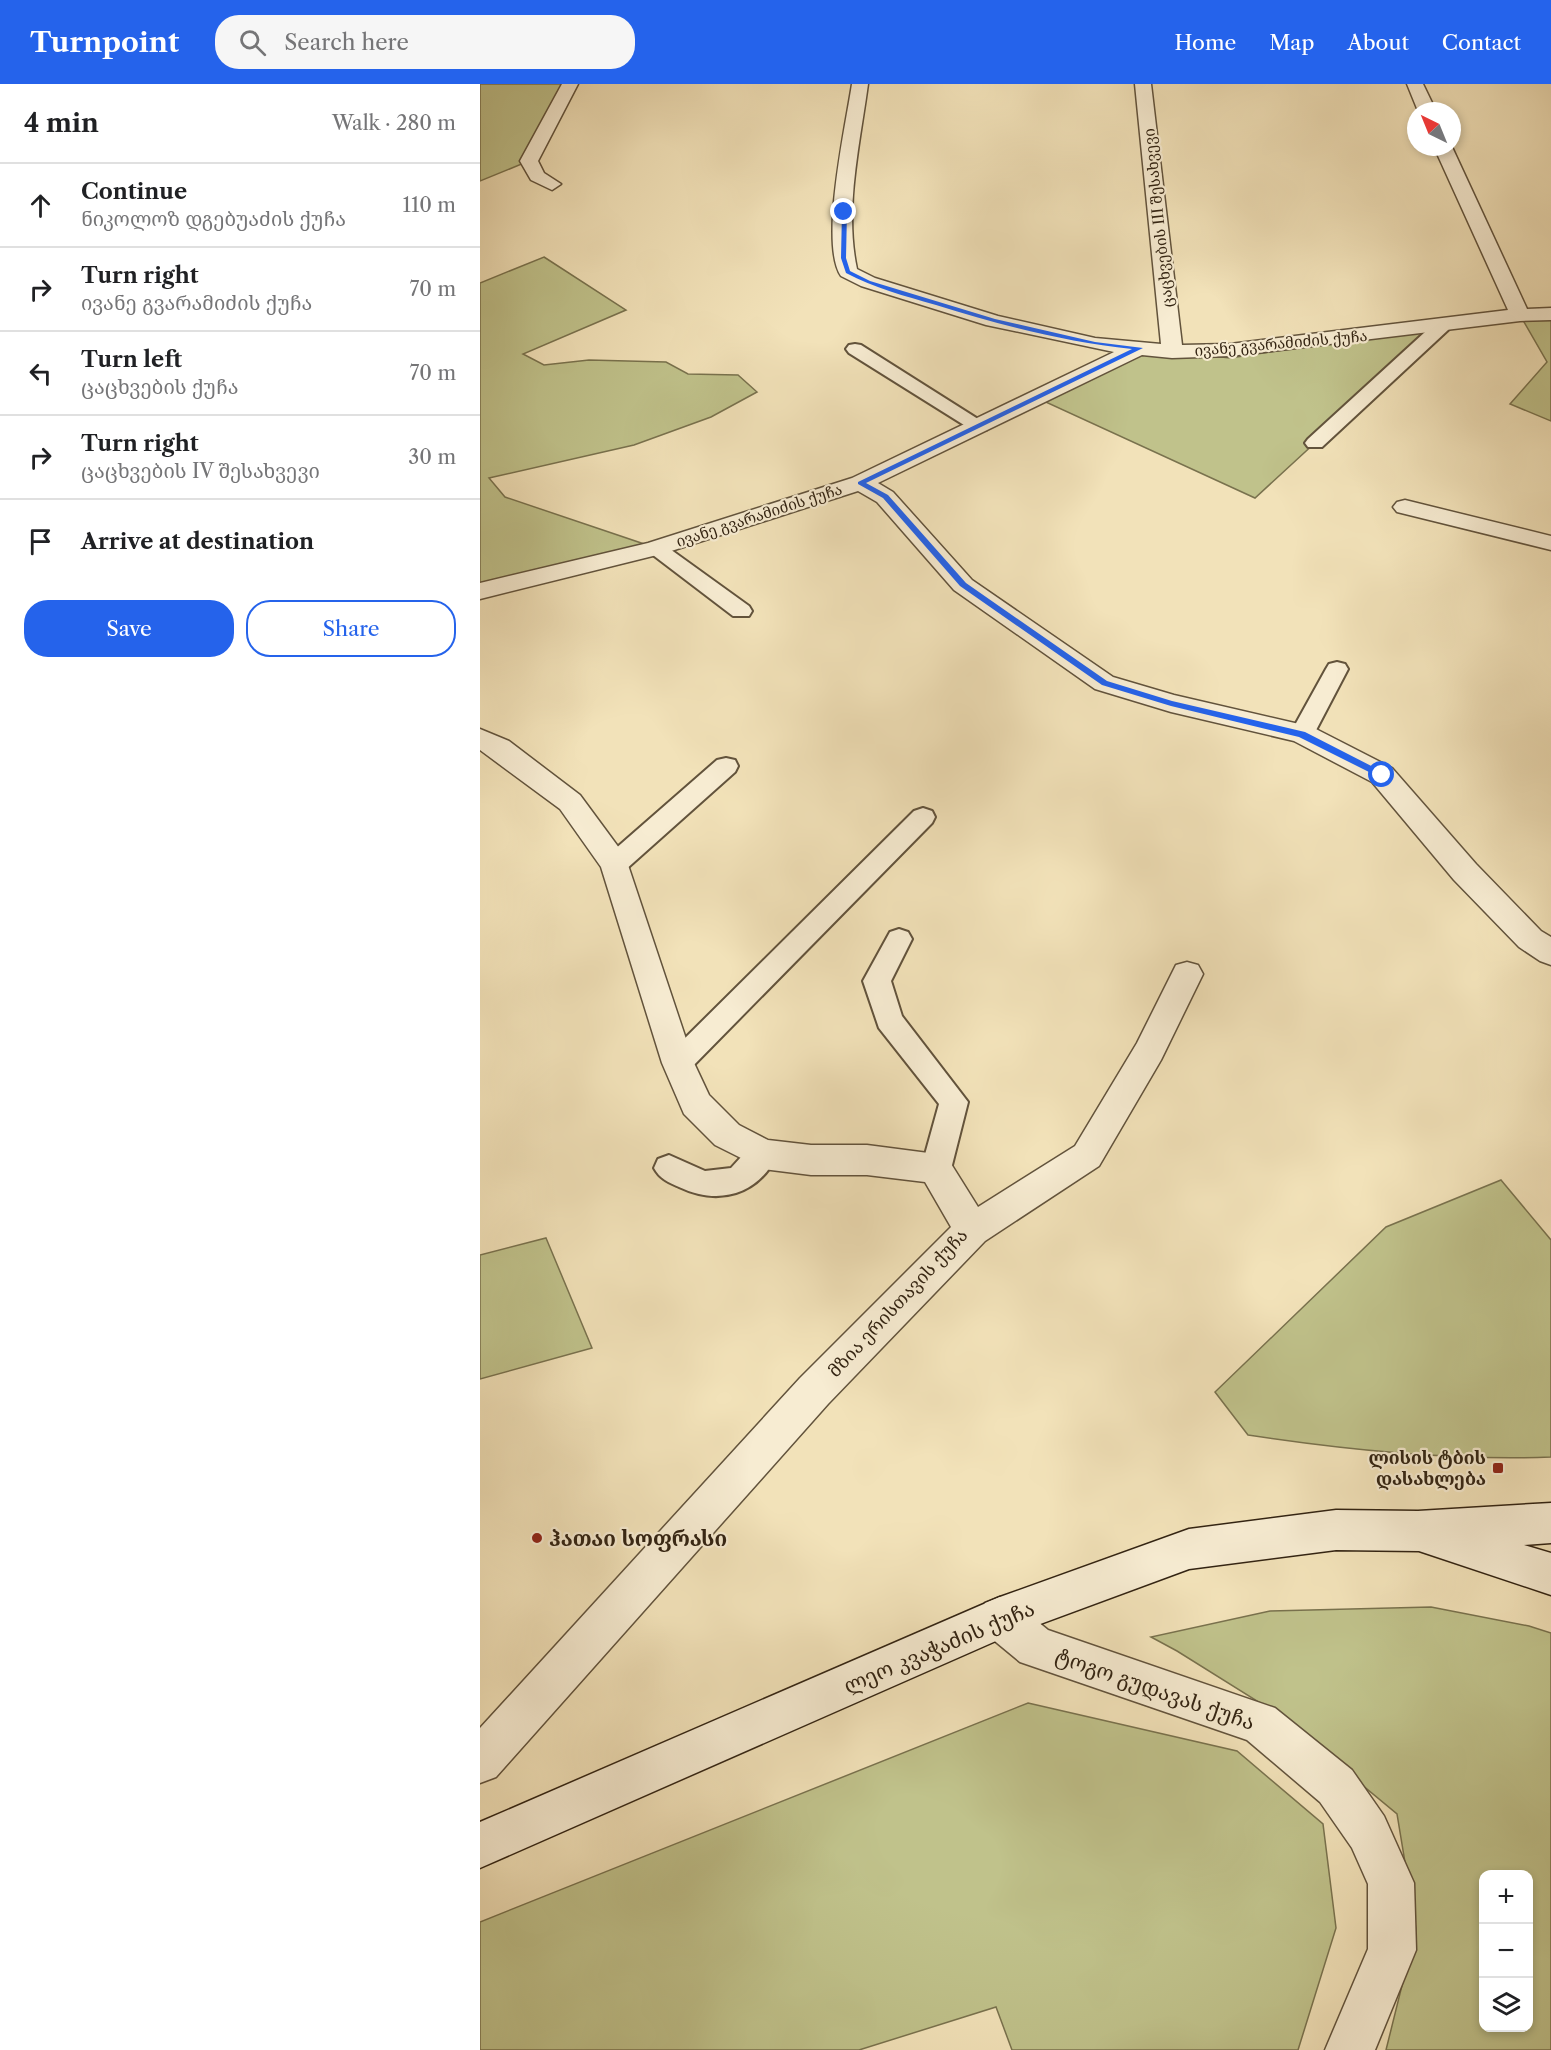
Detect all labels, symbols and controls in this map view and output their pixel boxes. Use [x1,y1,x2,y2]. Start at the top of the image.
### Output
search box [215,15,635,69]
text: Turnpoint [30,25,179,59]
icon: search [236,26,269,59]
text: Search here [284,29,409,56]
text: Home [1175,30,1236,55]
text: Map [1269,30,1314,55]
text: About [1347,30,1409,55]
text: Contact [1442,30,1521,55]
north arrow [1407,102,1461,156]
text: 4 min [24,107,99,139]
text: Walk · 280 m [332,111,456,135]
street label: ცაცხვების III შესახვევი [1139,127,1177,309]
text: Continue [81,178,187,205]
icon: ahead [24,189,57,222]
text: 110 m [403,193,456,217]
route end [830,198,856,224]
text: ნიკოლოზ დგებუაძის ქუჩა [81,207,346,231]
text: Turn right [81,262,199,289]
icon: right [24,273,57,306]
text: 70 m [410,277,456,301]
text: ივანე გვარამიძის ქუჩა [81,291,312,315]
street label: ივანე გვარამიძის ქუჩა [1194,326,1368,360]
text: Turn left [81,346,182,373]
icon: left [24,357,57,390]
text: 70 m [410,361,456,385]
text: ცაცხვების ქუჩა [81,375,238,399]
text: Turn right [81,430,199,457]
icon: right [24,441,57,474]
text: 30 m [408,445,456,469]
text: ცაცხვების IV შესახვევი [81,459,320,483]
street label: ივანე გვარამიძის ქუჩა [674,479,844,551]
icon: arrive [24,525,57,558]
text: Arrive at destination [81,528,314,555]
button: Save [24,600,234,657]
button: Share [246,600,456,657]
route start [1368,761,1394,787]
street label: მზია ერისთავის ქუჩა [824,1224,972,1382]
place label: ლისის ტბის დასახლება [1369,1447,1486,1490]
marker: ლისის ტბის დასახლება [1491,1461,1505,1475]
place label: ჰათაი სოფრასი [549,1526,727,1552]
marker: ჰათაი სოფრასი [530,1531,544,1545]
street label: ლეო კვაჭაძის ქუჩა [840,1596,1038,1699]
street label: ტოგო გუდავას ქუჩა [1052,1643,1258,1736]
map controls [1479,1870,1533,2032]
button: + [1479,1870,1533,1924]
button: − [1479,1924,1533,1978]
button: layers [1479,1978,1533,2032]

